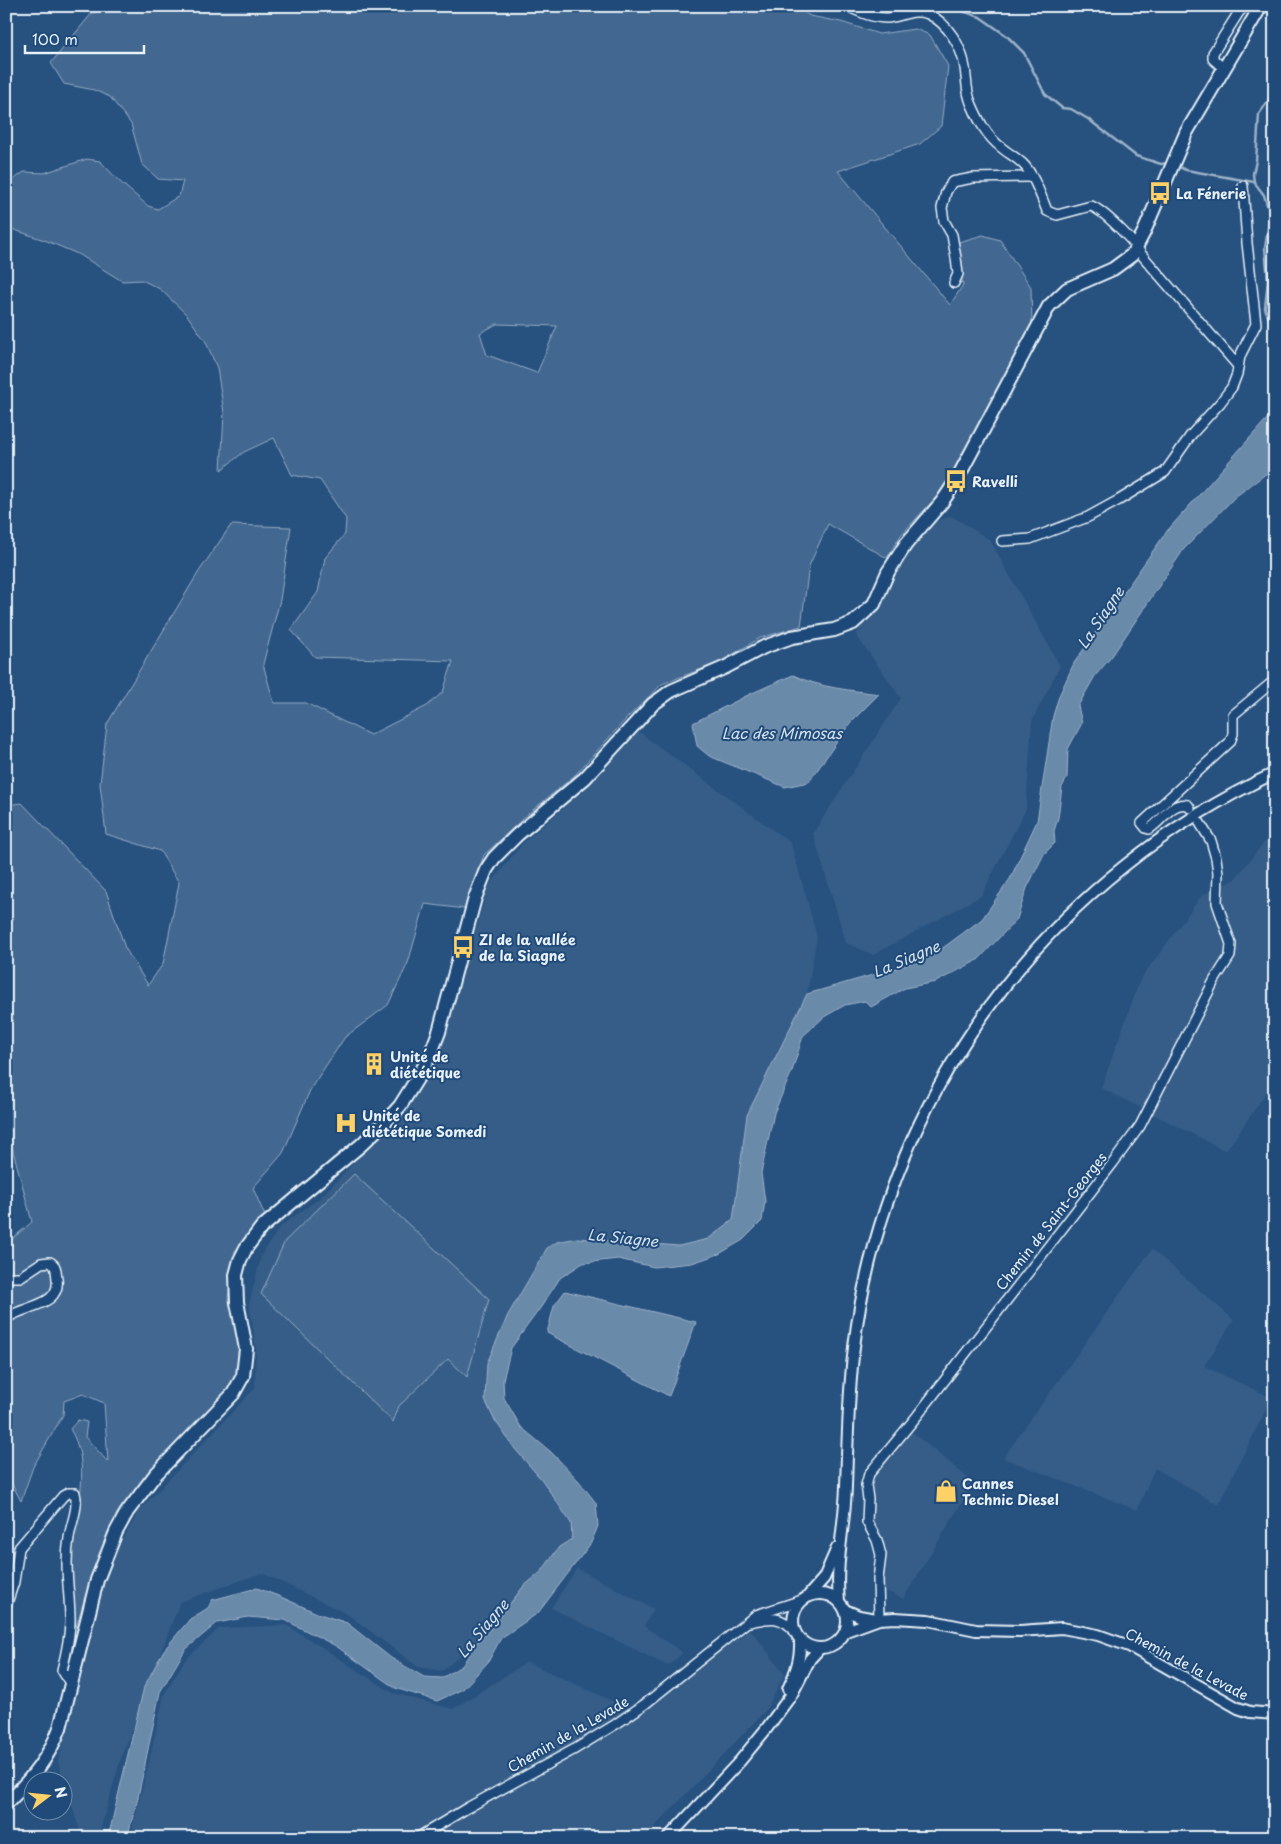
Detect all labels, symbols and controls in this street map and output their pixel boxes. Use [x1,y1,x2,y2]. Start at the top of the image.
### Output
scale bar [25,22,144,54]
text: 100 m [32,27,78,50]
bus stop icon: La Fénerie [1147,180,1173,206]
place label: La Fénerie [1176,183,1247,204]
bus stop icon: Ravelli [943,468,969,494]
place label: Ravelli [972,471,1018,492]
water label: La Siagne [1071,581,1130,653]
water label: Lac des Mimosas [722,721,843,744]
place label: ZI de la vallée de la Siagne [479,929,576,966]
water label: La Siagne [869,933,944,982]
bus stop icon: ZI de la vallée de la Siagne [450,934,476,960]
place label: Unité de diététique [390,1046,461,1083]
building icon: Unité de diététique [361,1051,387,1077]
place label: Unité de diététique Somedi [362,1105,486,1142]
hospital icon: Unité de diététique Somedi [333,1110,359,1136]
street label: Chemin de Saint-Georges [990,1148,1112,1294]
water label: La Siagne [586,1222,660,1252]
place label: Cannes Technic Diesel [962,1473,1059,1510]
shop icon: Cannes Technic Diesel [933,1478,959,1504]
water label: La Siagne [450,1593,514,1663]
street label: Chemin de la Levade [1122,1623,1252,1705]
street label: Chemin de la Levade [504,1691,632,1777]
north arrow [22,1772,72,1822]
text: N [49,1784,73,1801]

